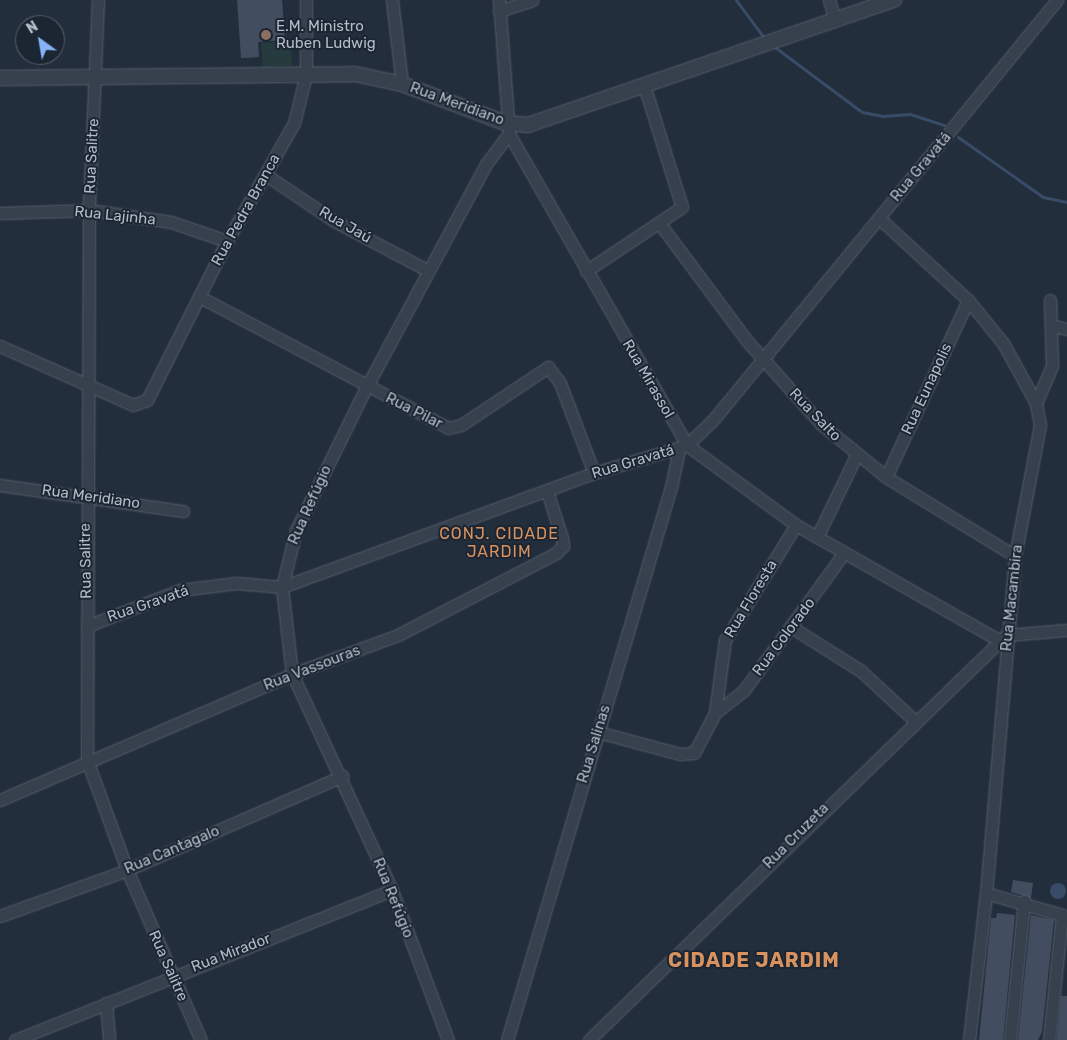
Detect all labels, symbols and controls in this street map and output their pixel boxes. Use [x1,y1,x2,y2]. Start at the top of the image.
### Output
north arrow [15,15,65,65]
place label: E.M. Ministro Ruben Ludwig [276,17,376,52]
text: N [24,18,41,38]
marker: E.M. Ministro Ruben Ludwig [260,29,272,41]
street label: Rua Meridiano [407,79,507,129]
street label: Rua Salitre [81,118,103,194]
street label: Rua Gravatá [887,129,955,205]
street label: Rua Pedra Branca [208,151,284,269]
street label: Rua Lajinha [73,203,157,229]
street label: Rua Jaú [316,203,374,247]
street label: Rua Mirassol [618,336,678,422]
street label: Rua Eunapolis [898,340,956,438]
street label: Rua Salto [785,385,845,445]
street label: Rua Pilar [382,389,446,433]
street label: Rua Gravatá [590,441,676,483]
street label: Rua Refúgio [285,463,335,547]
street label: Rua Meridiano [41,481,141,513]
street label: Rua Salitre [76,523,96,599]
district label: CONJ. CIDADE JARDIM [438,524,560,562]
street label: Rua Macambira [997,544,1027,652]
street label: Rua Floresta [721,557,781,641]
street label: Rua Gravatá [105,582,191,626]
street label: Rua Colorado [749,594,819,680]
street label: Rua Vassouras [261,641,363,695]
street label: Rua Salinas [574,703,614,785]
street label: Rua Cruzeta [759,799,833,873]
street label: Rua Cantagalo [122,822,222,878]
street label: Rua Refúgio [369,855,417,941]
street label: Rua Salitre [144,928,192,1004]
street label: Rua Mirador [189,930,273,976]
district label: CIDADE JARDIM [666,948,842,972]

